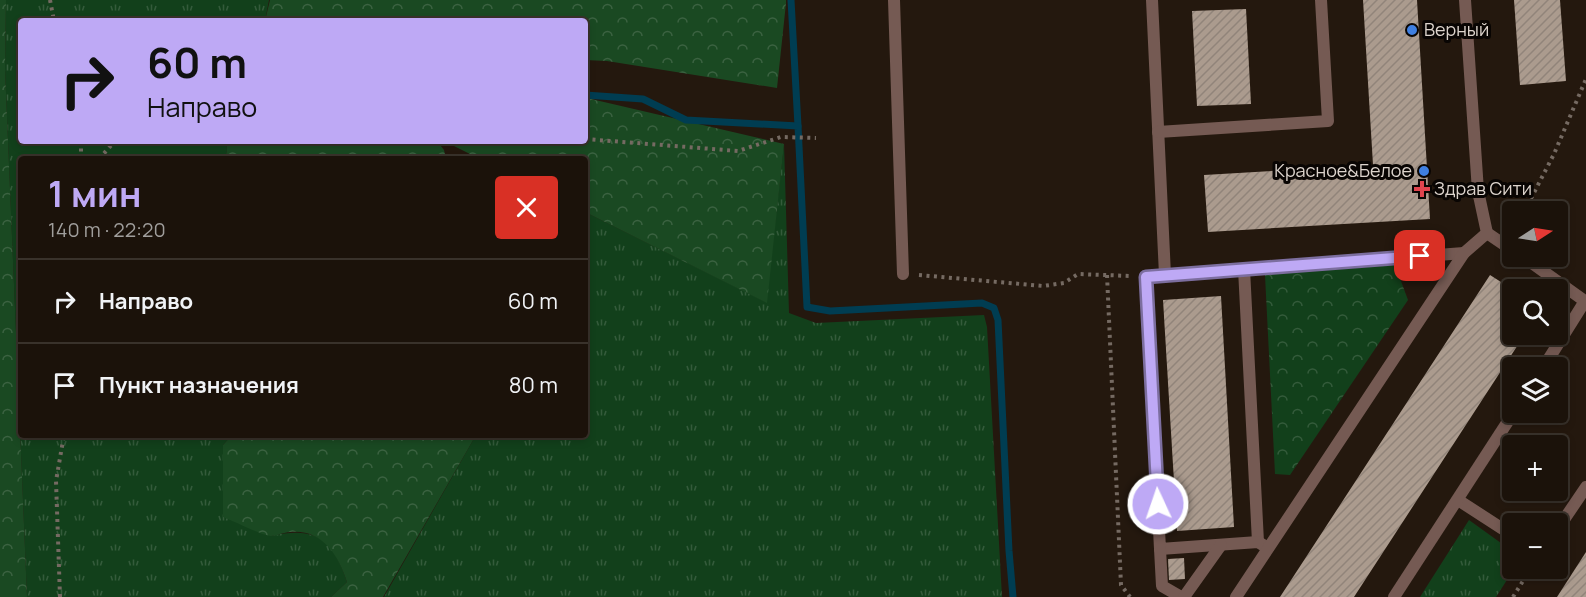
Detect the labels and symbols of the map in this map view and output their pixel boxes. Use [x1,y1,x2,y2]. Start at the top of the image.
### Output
place label: Верный [1424,17,1489,41]
marker: Верный [1405,23,1419,37]
place label: Красное&Белое [1274,158,1412,182]
marker: Красное&Белое [1417,164,1431,178]
place label: Здрав Сити [1434,176,1532,200]
marker: Здрав Сити [1415,182,1429,196]
north arrow [1502,201,1568,267]
pin [1394,230,1445,281]
position arrow [1126,472,1190,536]

